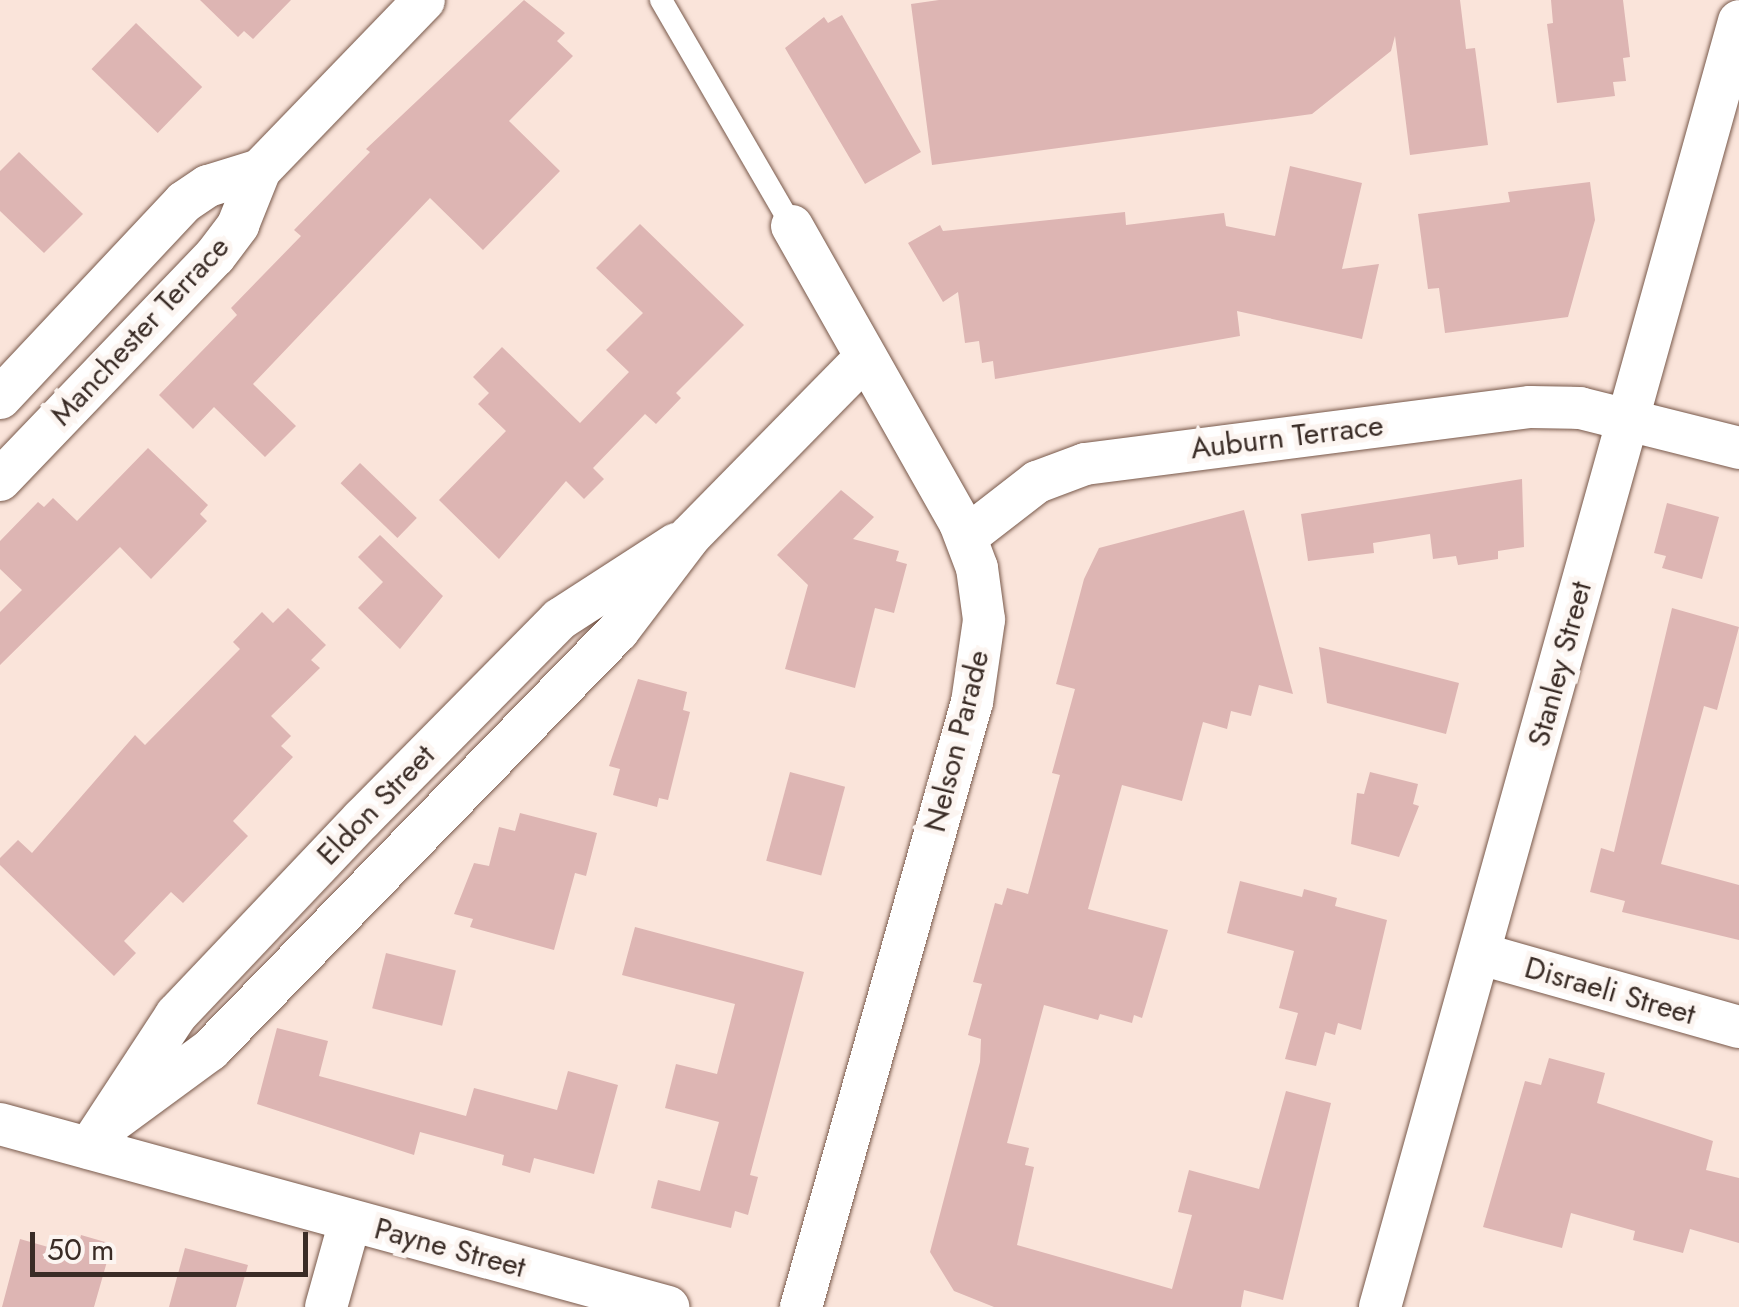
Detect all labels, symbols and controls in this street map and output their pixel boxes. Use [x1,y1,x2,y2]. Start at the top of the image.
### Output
street label: Manchester Terrace [43,229,237,433]
street label: Auburn Terrace [1189,407,1385,467]
street label: Stanley Street [1521,577,1599,751]
street label: Nelson Parade [917,646,997,836]
street label: Eldon Street [310,737,442,873]
street label: Disraeli Street [1521,949,1699,1033]
street label: Payne Street [371,1211,529,1285]
scale bar [35,1212,312,1274]
text: 50 m [47,1228,114,1271]

